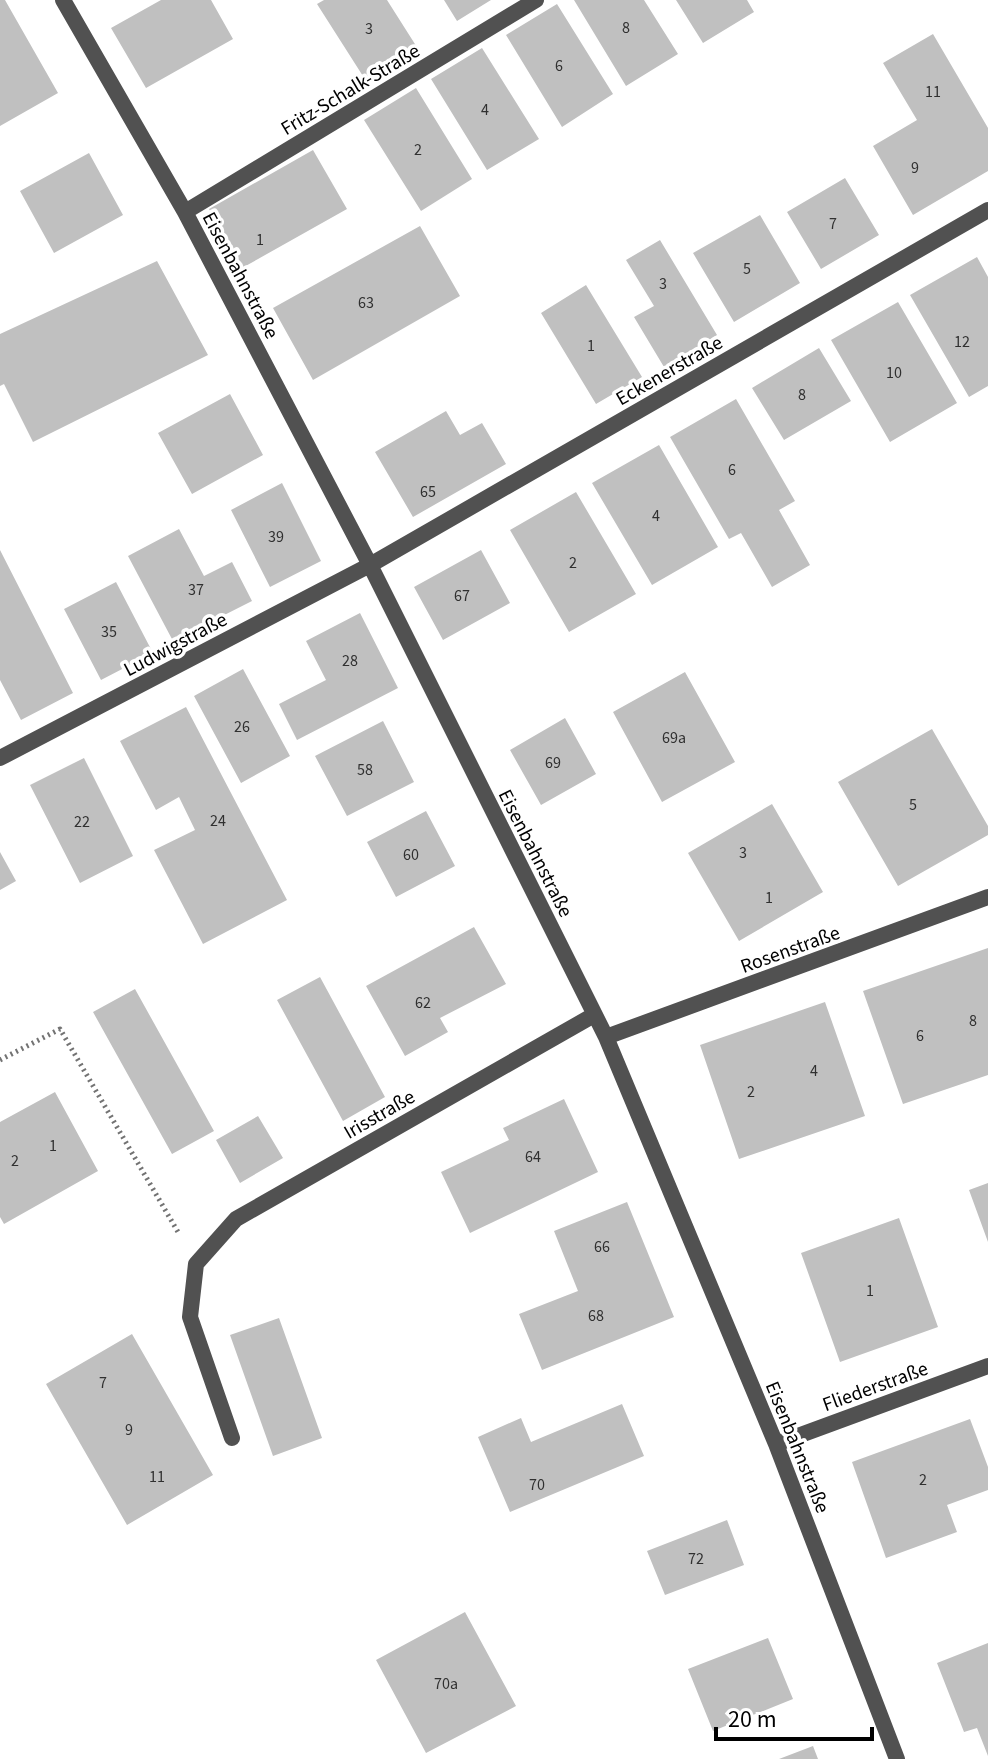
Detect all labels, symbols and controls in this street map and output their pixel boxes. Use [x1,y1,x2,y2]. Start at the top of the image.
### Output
house number: 8 [622,17,630,39]
house number: 3 [365,18,373,40]
street label: Fritz-Schalk-Straße [276,37,425,143]
house number: 6 [555,55,563,77]
house number: 11 [925,81,941,103]
house number: 4 [481,99,489,121]
house number: 2 [414,139,422,161]
house number: 9 [911,157,919,179]
street label: Eisenbahnstraße [195,207,285,344]
house number: 7 [829,213,837,235]
house number: 1 [256,229,264,251]
house number: 5 [743,258,751,280]
house number: 3 [659,273,667,295]
house number: 63 [358,292,374,314]
street label: Eckenerstraße [611,329,728,413]
house number: 12 [954,331,970,353]
house number: 1 [587,335,595,357]
house number: 10 [886,362,902,384]
house number: 8 [798,384,806,406]
house number: 6 [728,459,736,481]
house number: 65 [420,481,436,503]
house number: 4 [652,505,660,527]
house number: 39 [268,526,284,548]
house number: 2 [569,552,577,574]
house number: 37 [188,579,204,601]
house number: 67 [454,585,470,607]
street label: Ludwigstraße [119,606,232,684]
house number: 35 [101,621,117,643]
house number: 28 [342,650,358,672]
house number: 26 [234,716,250,738]
house number: 69a [662,727,686,749]
house number: 69 [545,752,561,774]
house number: 58 [357,759,373,781]
street label: Eisenbahnstraße [491,785,579,922]
house number: 5 [909,794,917,816]
house number: 24 [210,810,226,832]
house number: 22 [74,811,90,833]
house number: 3 [739,842,747,864]
house number: 60 [403,844,419,866]
house number: 1 [765,887,773,909]
street label: Rosenstraße [737,919,844,981]
house number: 62 [415,992,431,1014]
house number: 8 [969,1010,977,1032]
house number: 6 [916,1025,924,1047]
house number: 4 [810,1060,818,1082]
house number: 2 [747,1081,755,1103]
street label: Irisstraße [339,1083,420,1147]
house number: 1 [49,1135,57,1157]
house number: 64 [525,1146,541,1168]
house number: 2 [11,1150,19,1172]
house number: 66 [594,1236,610,1258]
house number: 1 [866,1280,874,1302]
house number: 68 [588,1305,604,1327]
street label: Fliederstraße [819,1355,932,1419]
house number: 7 [99,1372,107,1394]
street label: Eisenbahnstraße [758,1377,836,1518]
house number: 9 [125,1419,133,1441]
house number: 11 [149,1466,165,1488]
house number: 2 [919,1469,927,1491]
house number: 70 [529,1474,545,1496]
house number: 72 [688,1548,704,1570]
house number: 70a [434,1673,458,1695]
scale bar [716,1691,872,1741]
text: 20 m [728,1702,777,1737]

